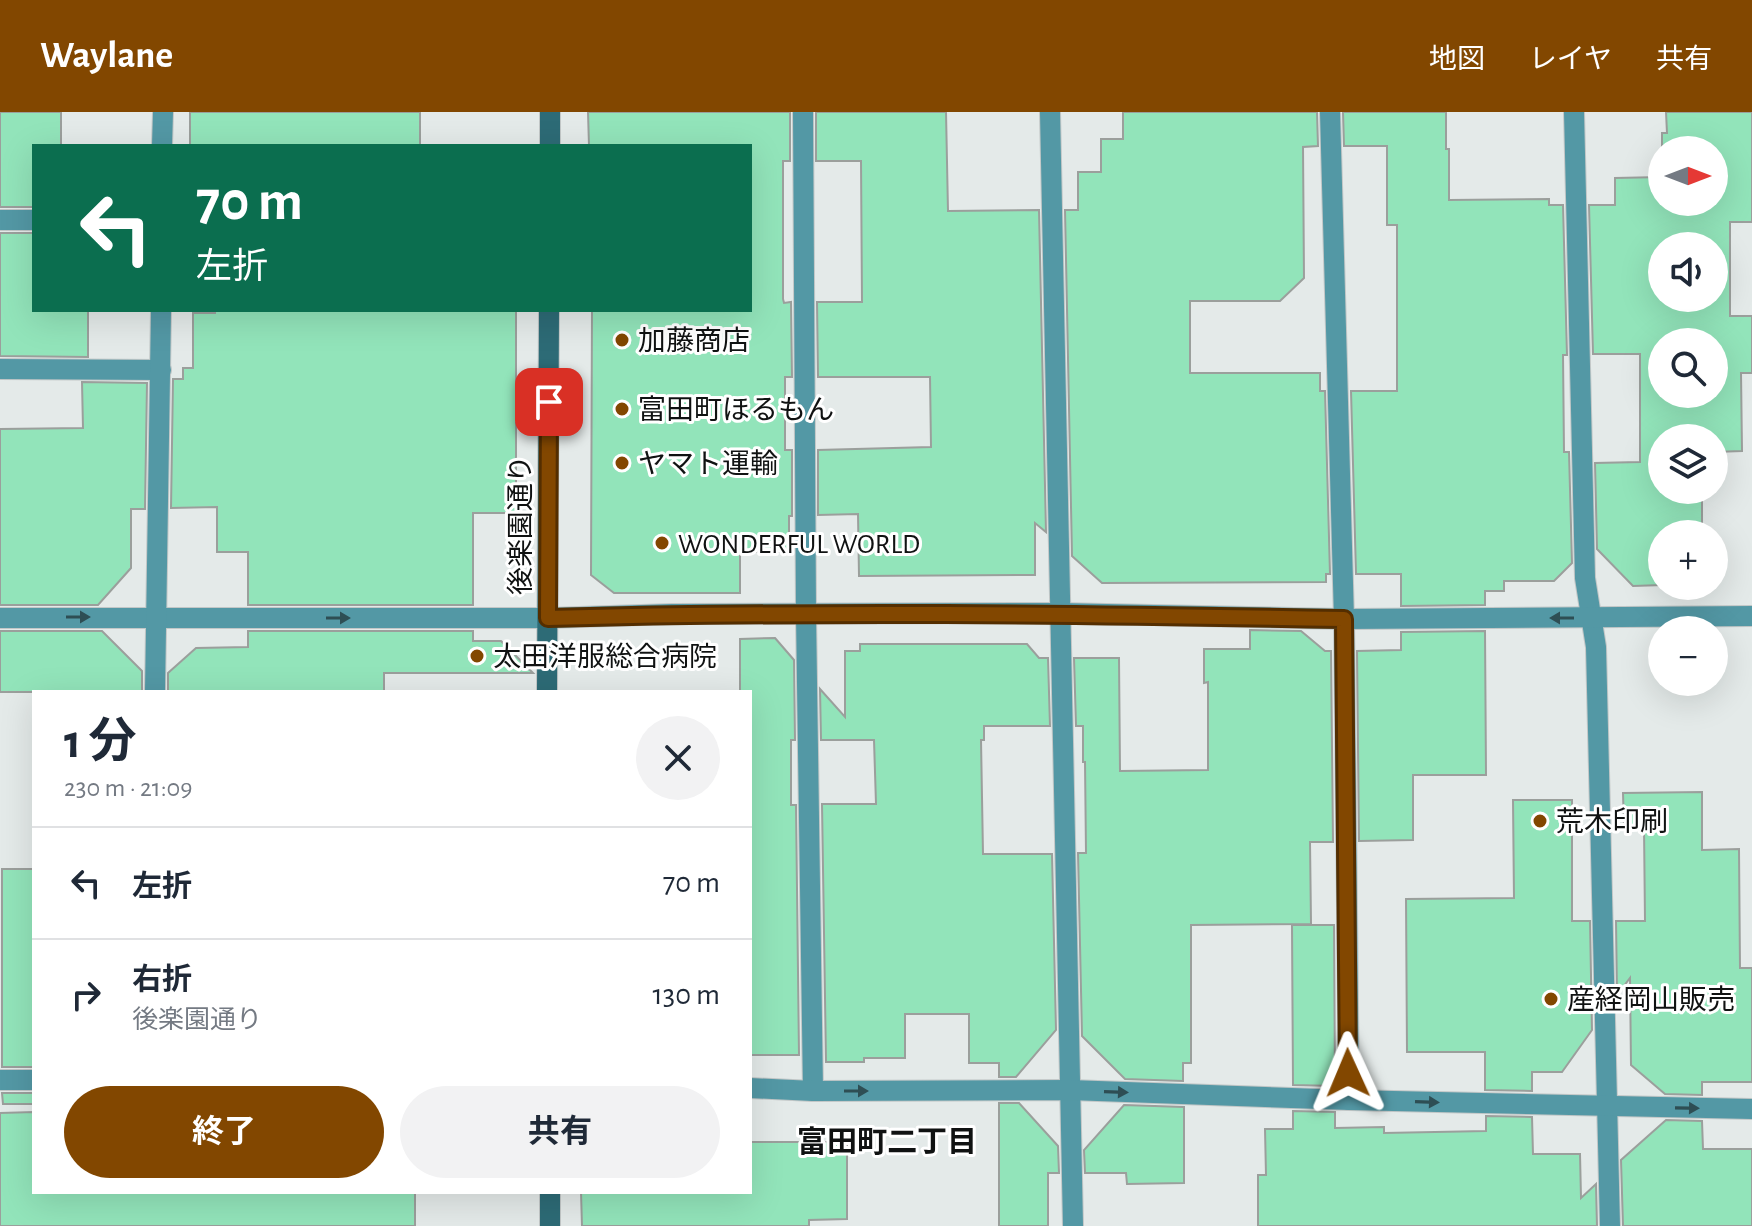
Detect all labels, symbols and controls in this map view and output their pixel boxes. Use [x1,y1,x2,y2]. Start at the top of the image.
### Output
text: Waylane [40,37,173,75]
text: 地図 [1429,46,1485,74]
text: レイヤ [1529,46,1612,74]
text: 共有 [1656,46,1712,74]
north arrow [1648,136,1728,216]
map controls [1648,136,1728,696]
text: 70 m [196,174,303,230]
icon: left [64,176,168,280]
button: sound [1648,232,1728,312]
text: 左折 [196,249,268,285]
place label: 加藤商店 [638,326,750,356]
button: search [1648,328,1728,408]
marker: 加藤商店 [613,331,631,349]
pin [515,368,583,436]
icon: arrive [527,380,571,424]
place label: 富田町ほるもん [638,395,834,425]
marker: 富田町ほるもん [613,400,631,418]
button: layers [1648,424,1728,504]
place label: ヤマト運輸 [638,449,778,479]
marker: ヤマト運輸 [613,454,631,472]
street label: 後楽園通り [506,455,536,595]
button: + [1648,520,1728,600]
place label: WONDERFUL WORLD [678,531,920,559]
marker: WONDERFUL WORLD [653,534,671,552]
one-way arrow [66,611,91,623]
one-way arrow [1549,611,1574,624]
one-way arrow [326,612,351,624]
button: − [1648,616,1728,696]
place label: 太田洋服総合病院 [493,642,717,672]
marker: 太田洋服総合病院 [468,647,486,665]
button: close [636,716,720,800]
text: 1 分 [64,719,137,767]
text: 230 m · 21:09 [64,775,193,801]
place label: 荒木印刷 [1556,807,1668,837]
marker: 荒木印刷 [1531,812,1549,830]
icon: left [64,861,108,905]
text: 70 m [663,868,720,898]
text: 左折 [132,872,192,902]
text: 右折 [132,965,192,995]
icon: right [64,973,108,1017]
text: 130 m [653,980,720,1010]
place label: 産経岡山販売 [1567,985,1735,1015]
marker: 産経岡山販売 [1542,990,1560,1008]
text: 後楽園通り [132,1007,262,1033]
position arrow [1306,1031,1390,1115]
one-way arrow [844,1084,869,1097]
one-way arrow [1104,1085,1129,1098]
button: 終了 [64,1086,384,1178]
button: 共有 [400,1086,720,1178]
one-way arrow [1415,1096,1440,1109]
one-way arrow [1675,1102,1700,1114]
district label: 富田町二丁目 [797,1126,977,1158]

